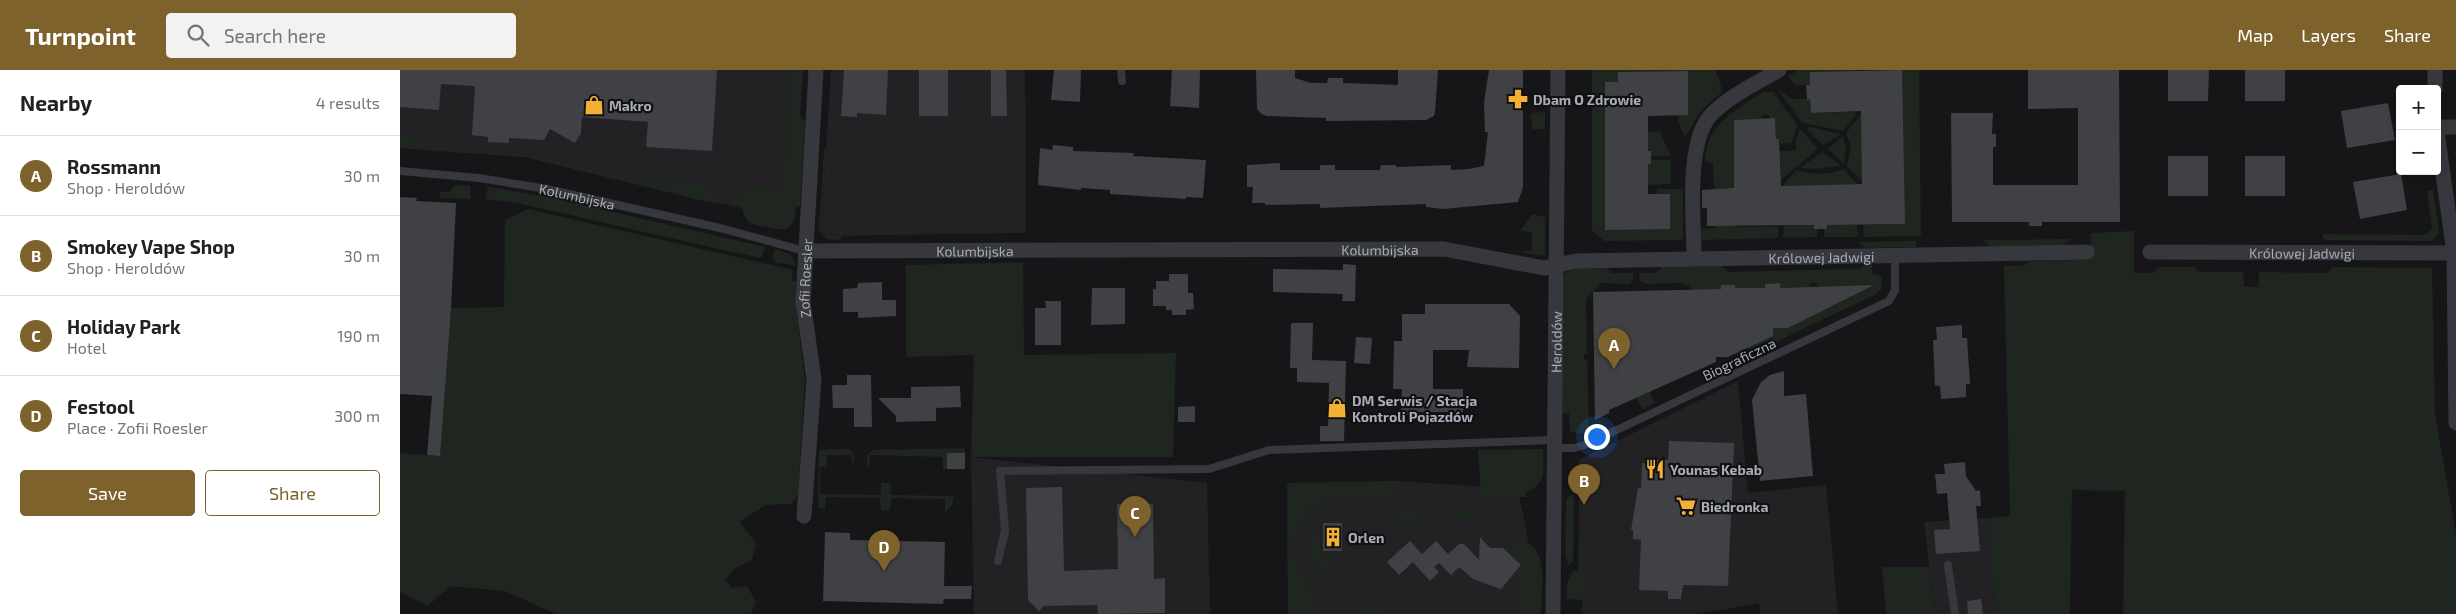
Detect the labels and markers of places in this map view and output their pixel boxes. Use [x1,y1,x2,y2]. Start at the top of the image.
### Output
pharmacy icon: Dbam O Zdrowie [1507,88,1529,110]
place label: Dbam O Zdrowie [1533,91,1641,108]
shop icon: Makro [583,94,605,116]
place label: Makro [609,97,652,114]
pin: A [1598,328,1630,369]
place label: DM Serwis / Stacja Kontroli Pojazdów [1352,392,1477,425]
shop icon: DM Serwis / Stacja Kontroli Pojazdów [1326,397,1348,419]
restaurant icon: Younas Kebab [1644,458,1666,480]
place label: Younas Kebab [1670,461,1762,478]
pin: B [1568,464,1600,505]
supermarket icon: Biedronka [1675,495,1697,517]
pin: C [1119,496,1151,537]
place label: Biedronka [1701,498,1768,515]
building icon: Orlen [1322,526,1344,548]
place label: Orlen [1348,529,1385,546]
pin: D [868,530,900,571]

